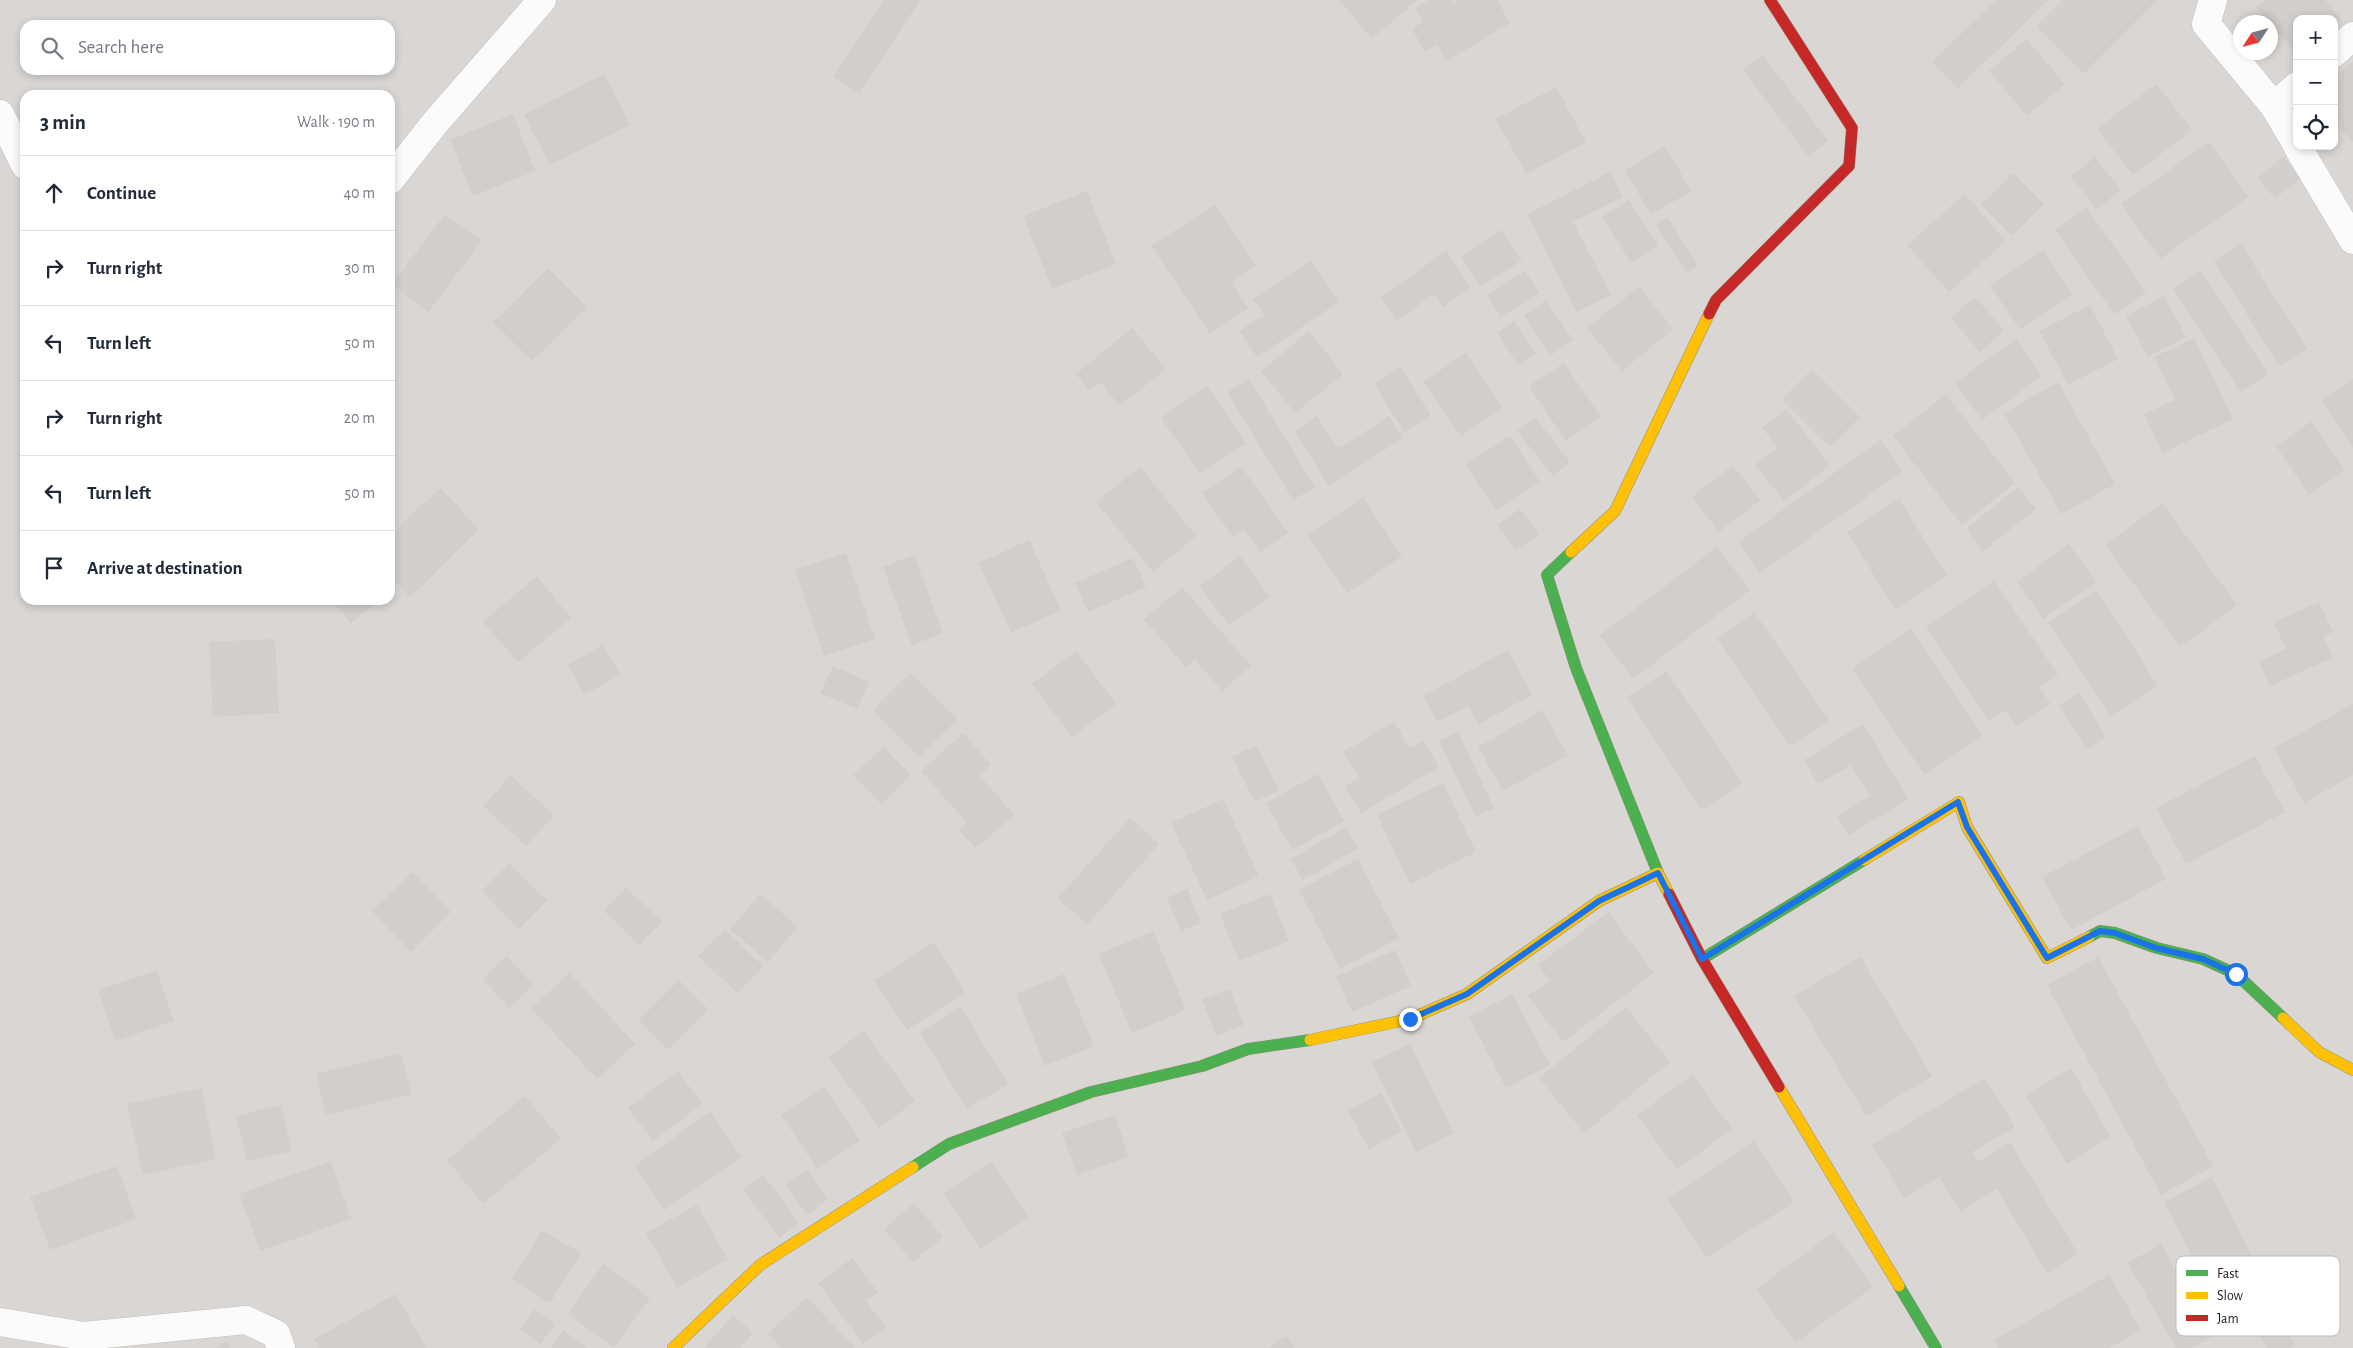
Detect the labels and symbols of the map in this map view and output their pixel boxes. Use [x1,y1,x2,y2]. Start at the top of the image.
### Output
north arrow [2233,15,2278,60]
route start [2225,963,2248,986]
route end [1399,1008,1422,1031]
legend [2176,1256,2340,1336]
text: Fast [2217,1267,2239,1281]
text: Slow [2217,1289,2244,1303]
text: Jam [2217,1312,2239,1326]

